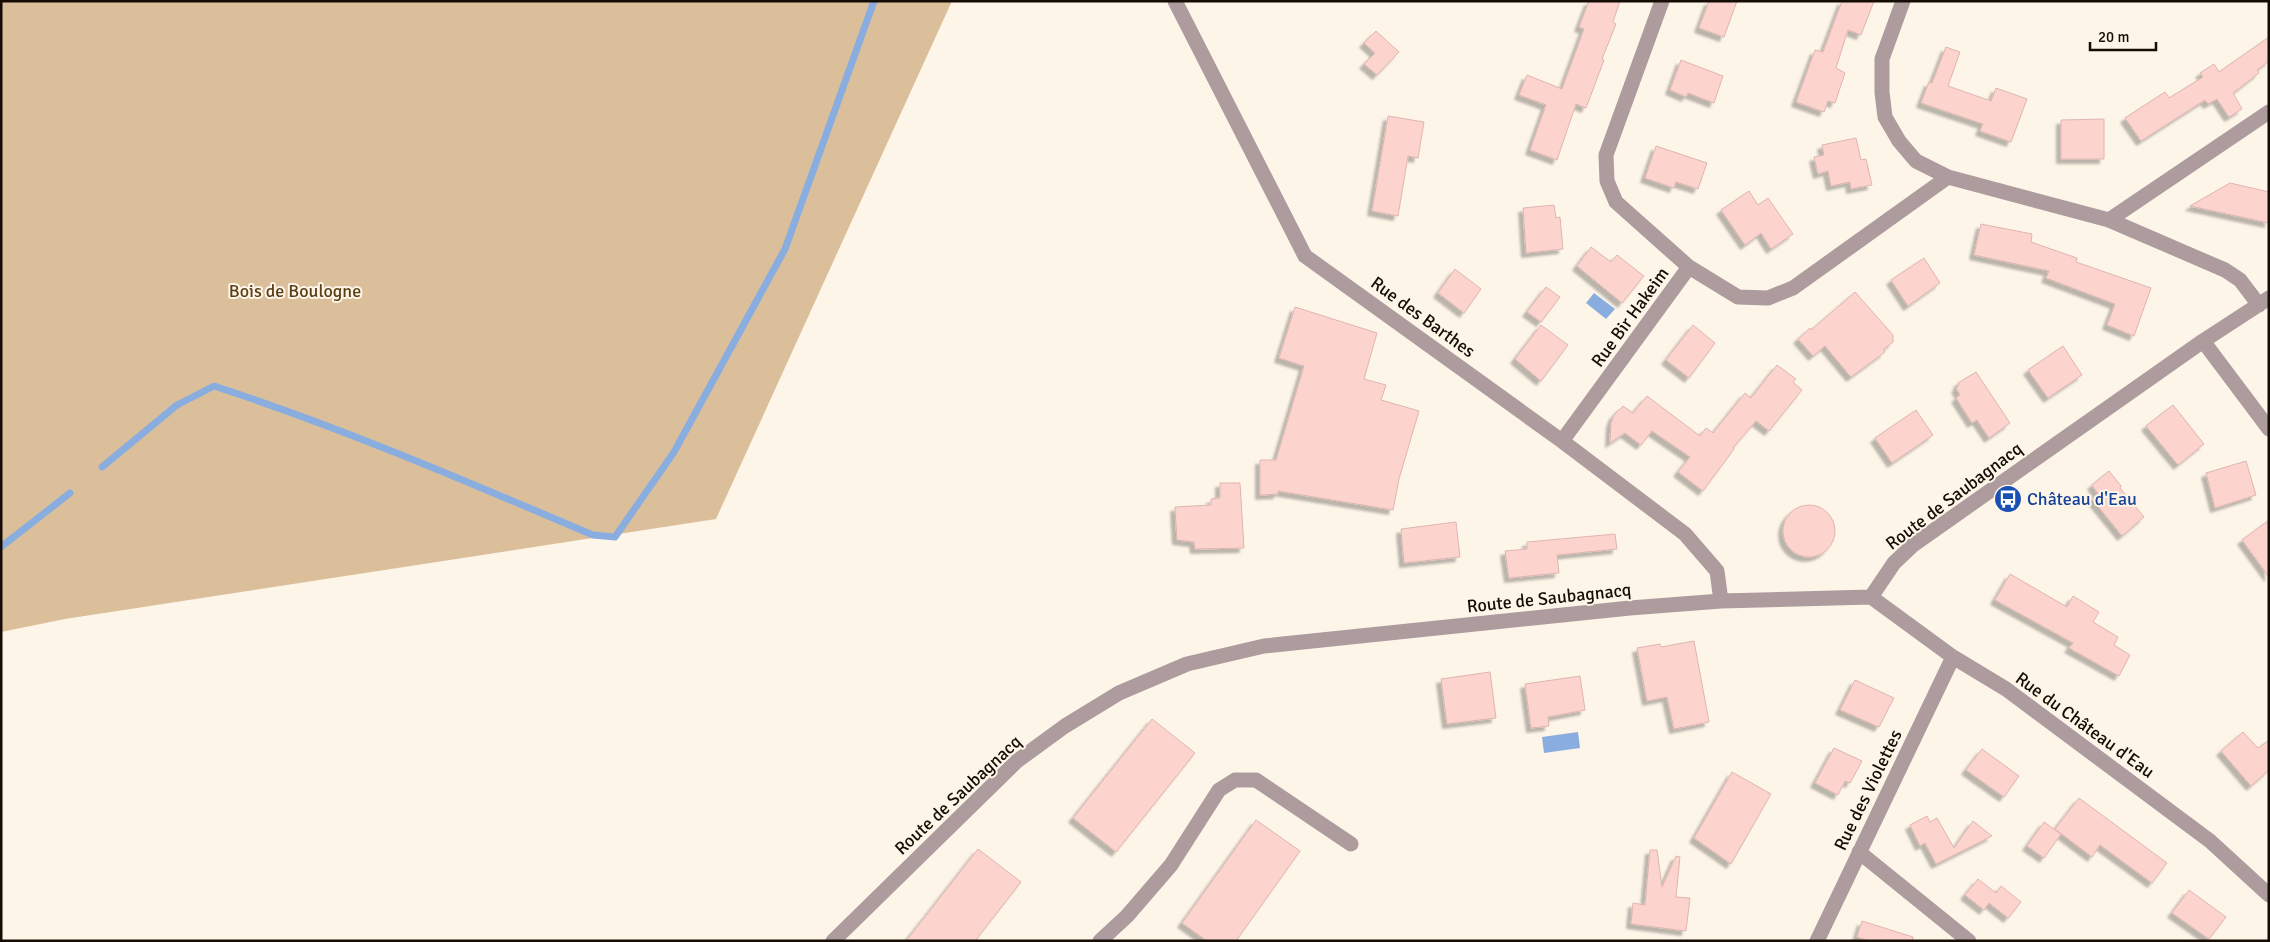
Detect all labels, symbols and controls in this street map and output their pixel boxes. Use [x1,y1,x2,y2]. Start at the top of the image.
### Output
scale bar [2090,20,2156,52]
text: 20 m [2098,28,2129,46]
street label: Rue Bir Hakeim [1587,263,1673,371]
street label: Rue des Barthes [1367,272,1480,362]
park label: Bois de Boulogne [229,280,361,302]
street label: Route de Saubagnacq [1881,437,2027,555]
bus stop icon: Château d'Eau [1993,484,2023,514]
place label: Château d'Eau [2027,488,2137,510]
street label: Route de Saubagnacq [1466,578,1632,618]
street label: Rue du Château d'Eau [2011,667,2159,783]
street label: Rue des Violettes [1829,726,1907,854]
street label: Route de Saubagnacq [890,731,1026,859]

